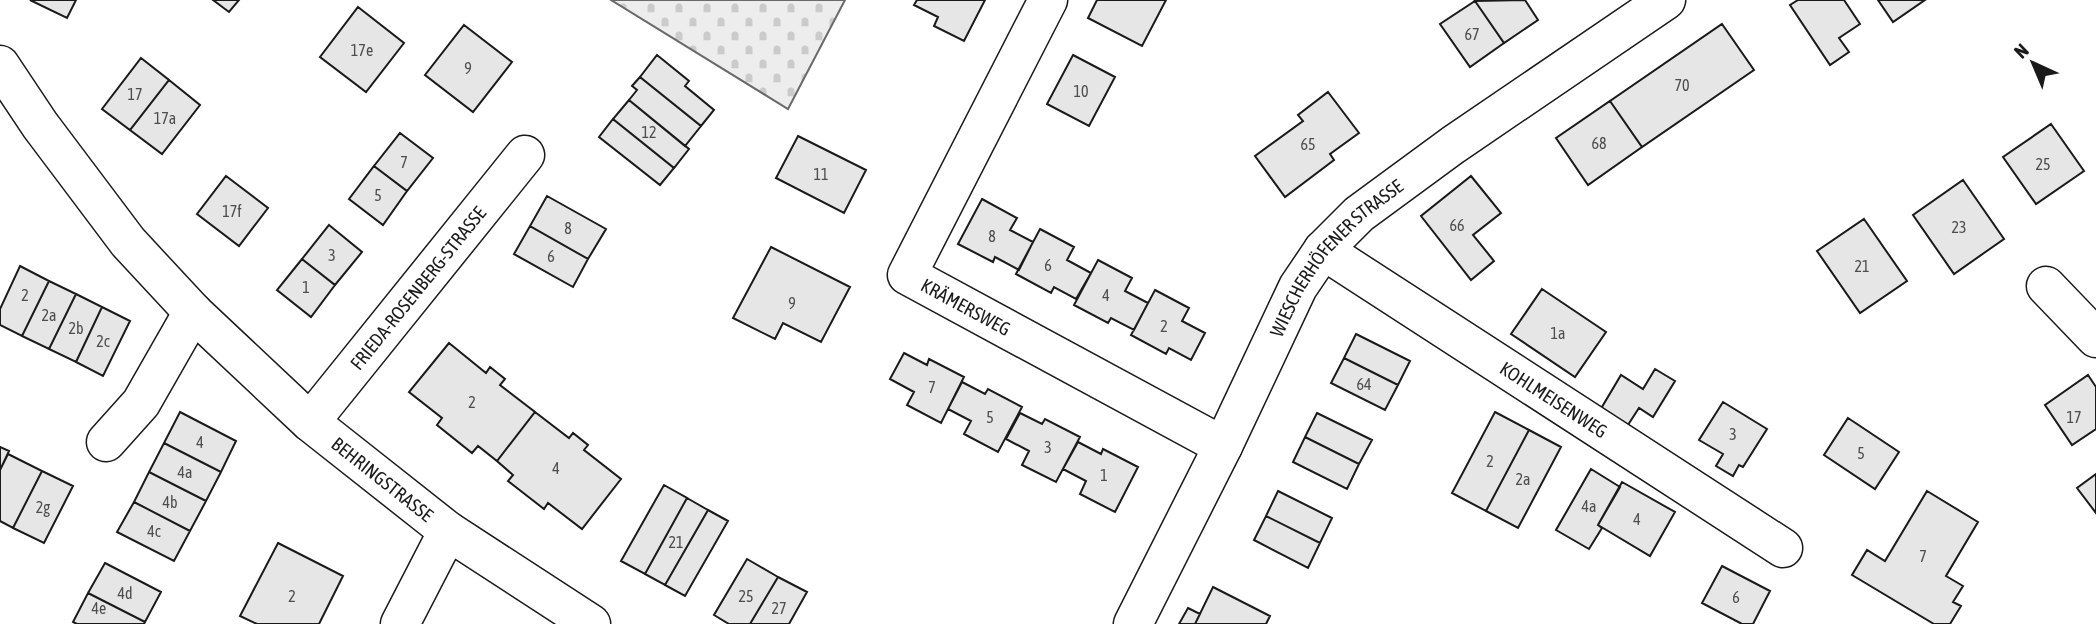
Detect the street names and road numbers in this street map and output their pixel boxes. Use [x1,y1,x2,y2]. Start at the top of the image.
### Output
street label: WIESCHERHÖFENER STRASSE [1265,175,1407,340]
street label: FRIEDA-ROSENBERG-STRASSE [346,202,490,374]
street label: KRÄMERSWEG [917,274,1014,340]
street label: KOHLMEISENWEG [1496,357,1612,442]
street label: BEHRINGSTRASSE [327,432,438,526]

